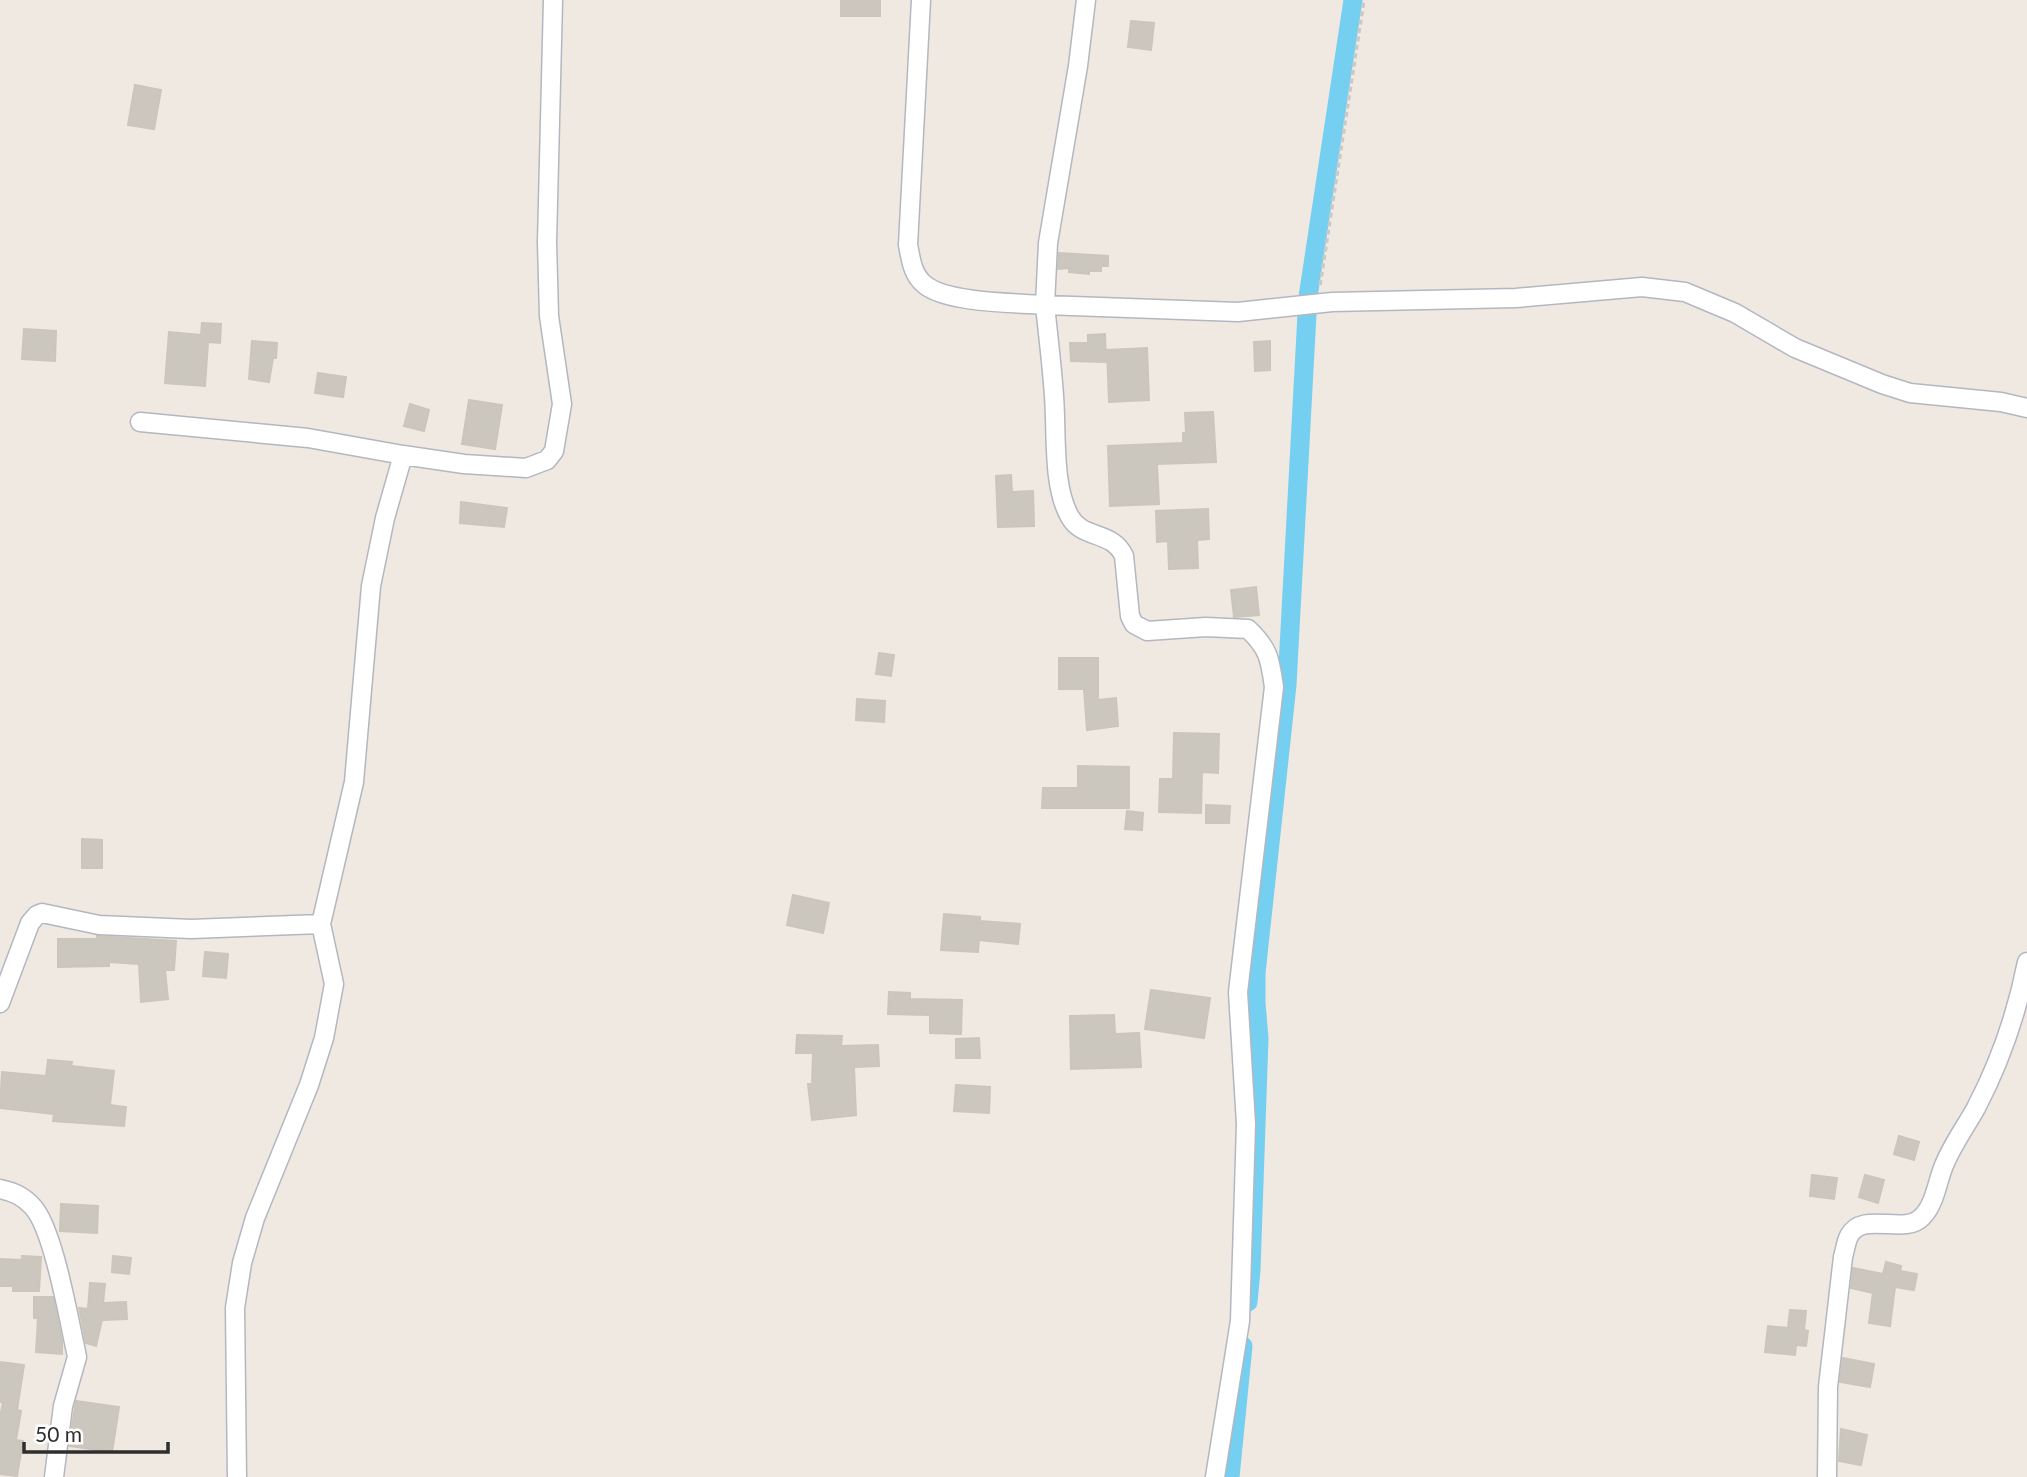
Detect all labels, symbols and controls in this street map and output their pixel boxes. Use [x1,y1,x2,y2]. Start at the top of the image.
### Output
scale bar [24,1410,168,1454]
text: 50 m [35,1421,82,1446]

